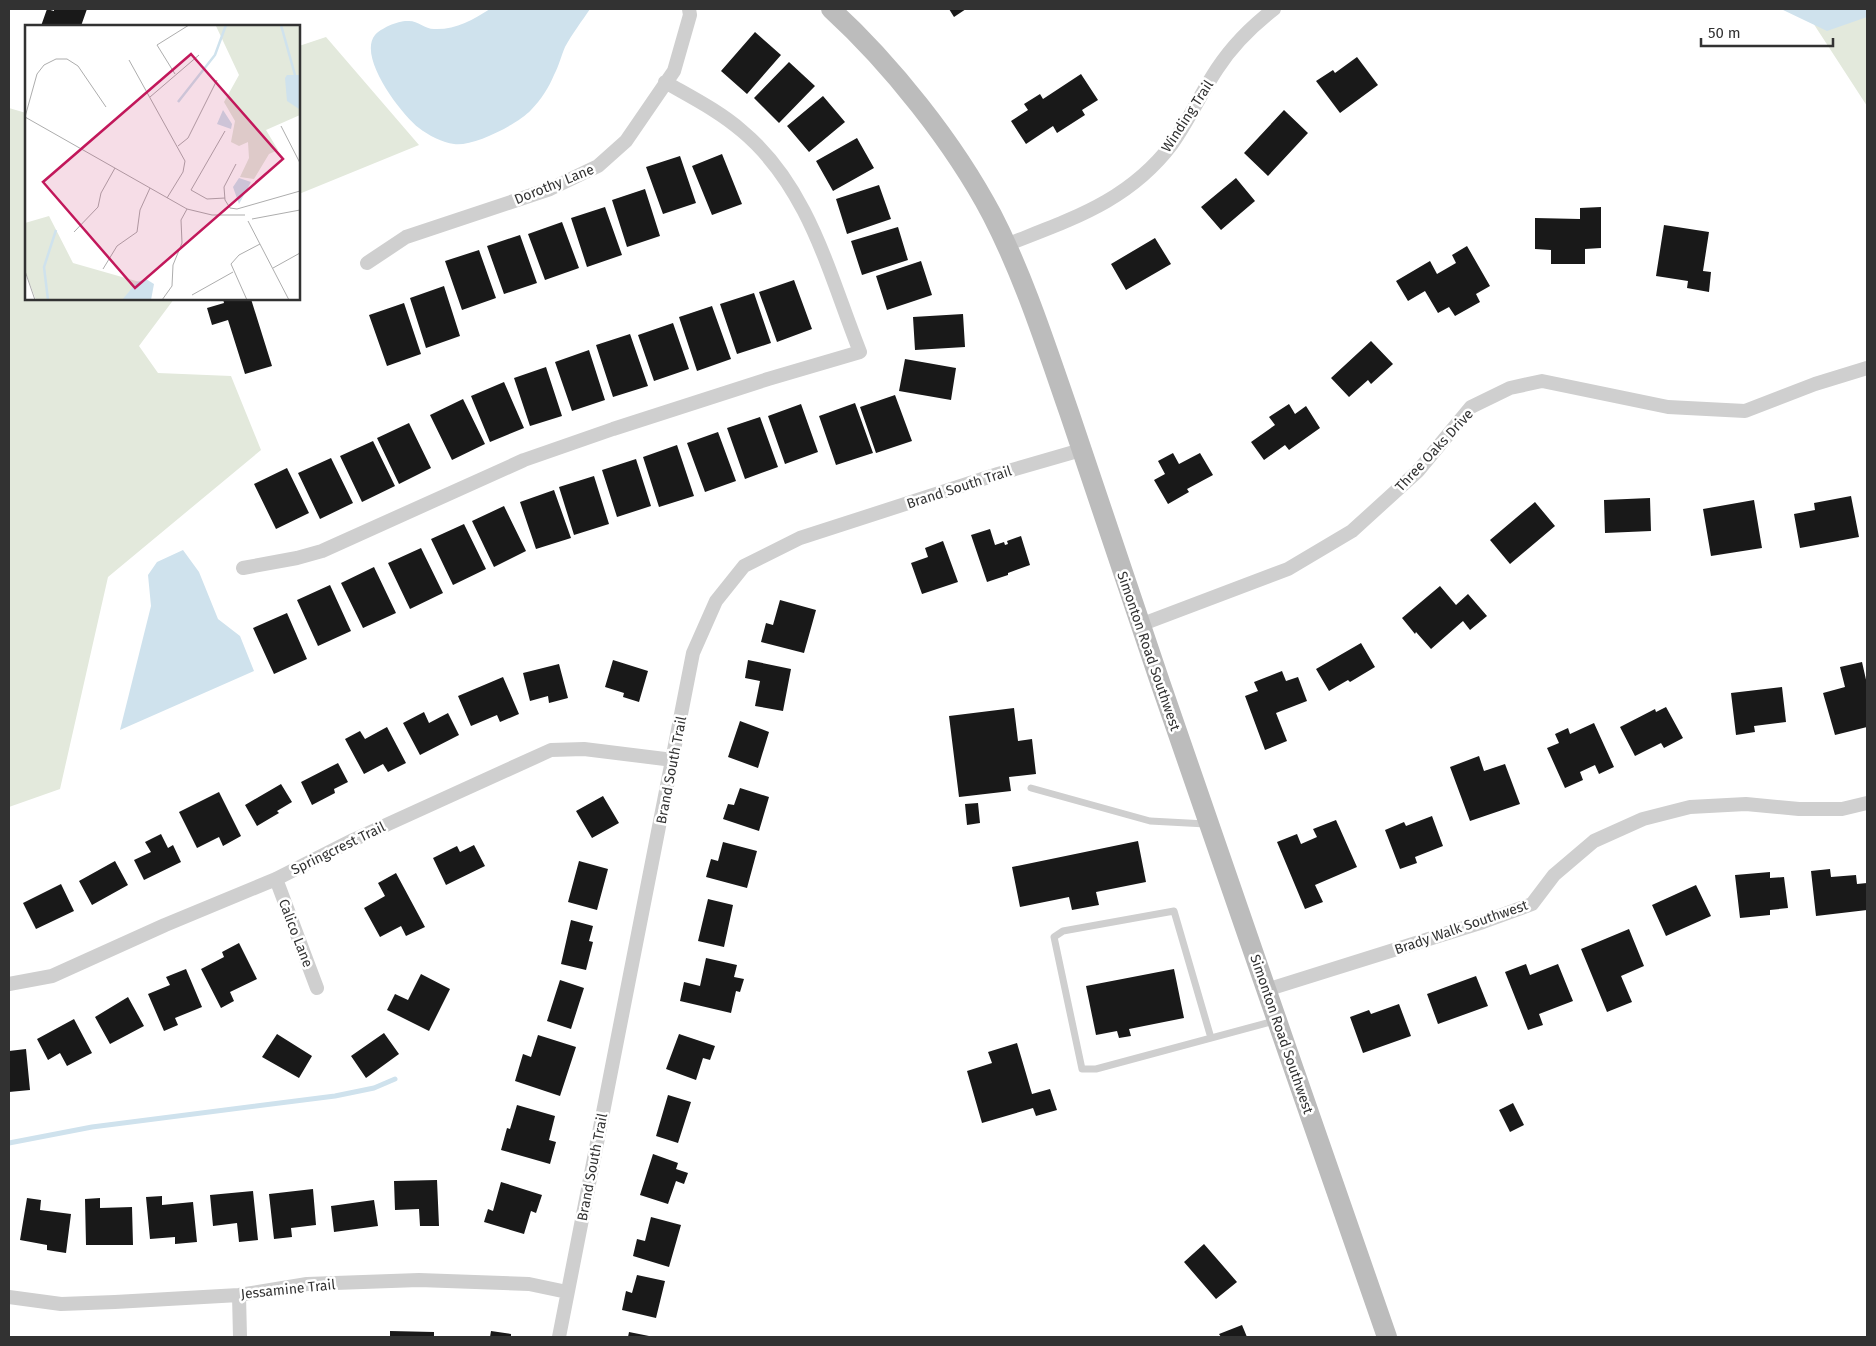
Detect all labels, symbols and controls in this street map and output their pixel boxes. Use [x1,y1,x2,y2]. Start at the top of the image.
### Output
scale bar [1701,15,1834,47]
text: 50 m [1708,24,1741,42]
inset map [25,25,300,300]
street label: Winding Trail [1158,77,1217,156]
street label: Dorothy Lane [512,161,597,208]
street label: Three Oaks Drive [1392,406,1477,495]
street label: Brand South Trail [904,462,1014,513]
street label: Simonton Road Southwest [1113,569,1184,734]
street label: Brand South Trail [653,715,690,826]
street label: Springcrest Trail [288,818,388,879]
street label: Brady Walk Southwest [1392,896,1531,958]
street label: Calico Lane [275,897,316,970]
street label: Simonton Road Southwest [1246,952,1317,1117]
street label: Brand South Trail [574,1112,611,1223]
street label: Jessamine Trail [240,1276,336,1303]

